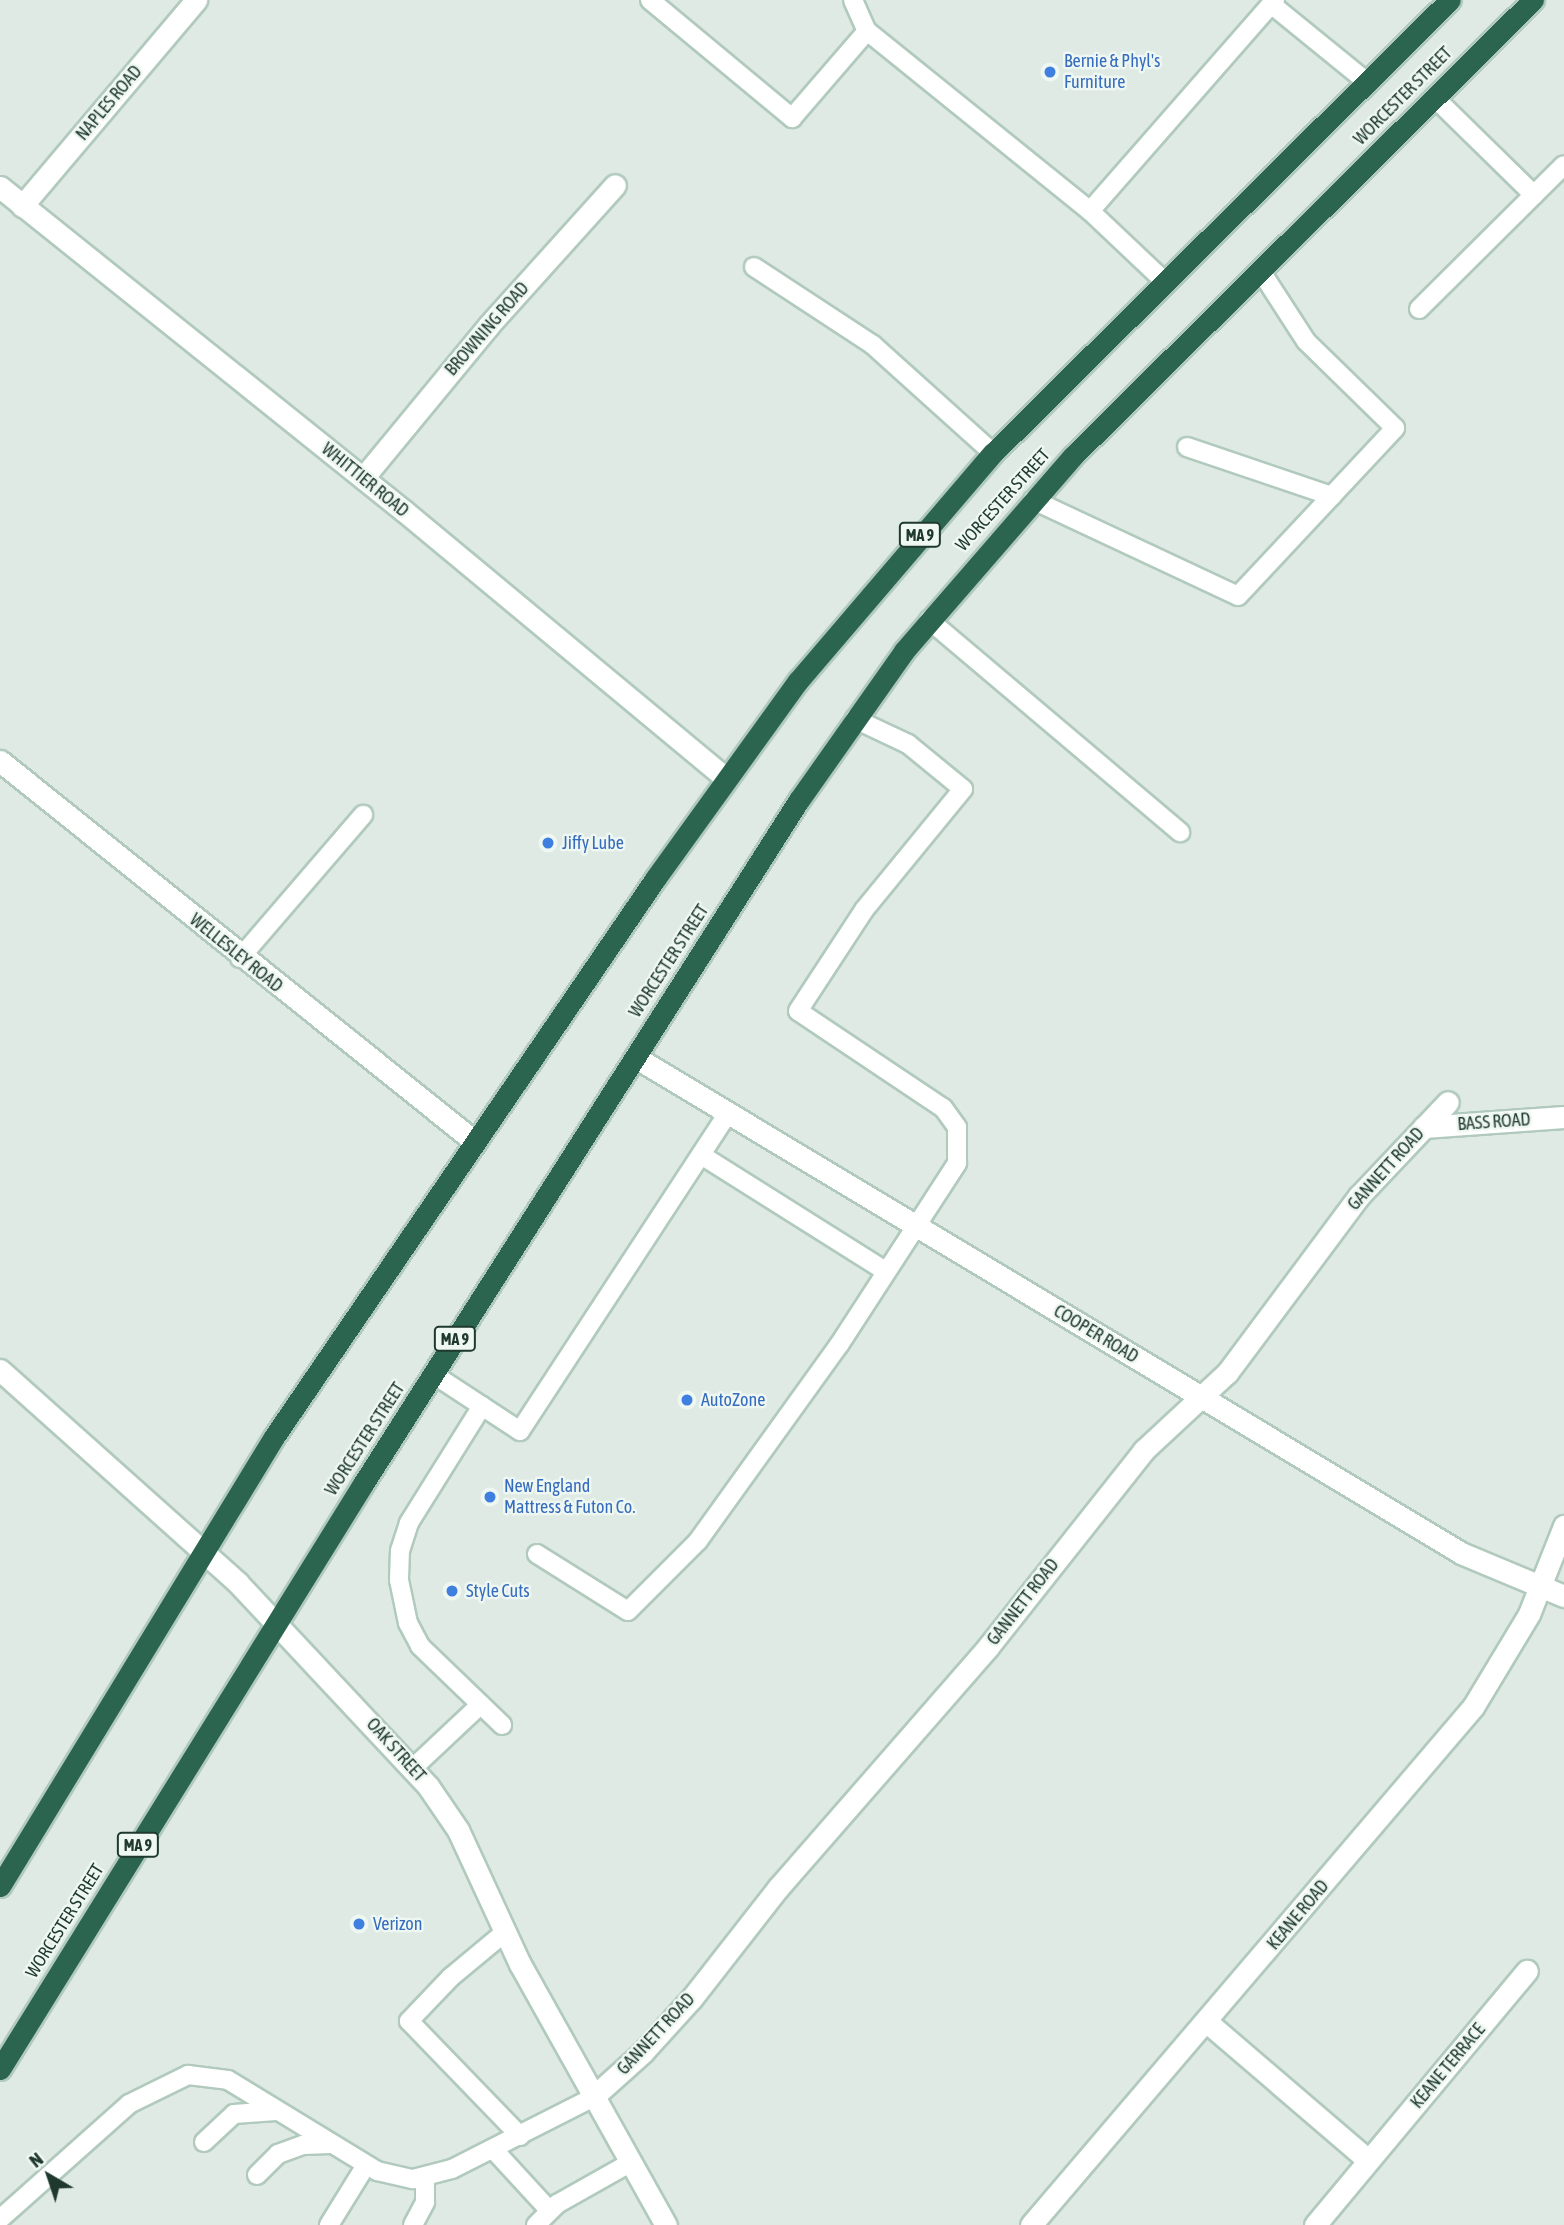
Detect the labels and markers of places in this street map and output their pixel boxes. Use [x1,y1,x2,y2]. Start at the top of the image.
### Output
place label: Bernie & Phyl's Furniture [1064,51,1160,94]
marker: Bernie & Phyl's Furniture [1042,64,1058,80]
place label: Jiffy Lube [562,832,624,854]
marker: Jiffy Lube [540,835,556,851]
place label: AutoZone [701,1389,765,1411]
marker: AutoZone [679,1392,695,1408]
place label: New England Mattress & Futon Co. [504,1476,635,1518]
marker: New England Mattress & Futon Co. [482,1489,498,1505]
place label: Style Cuts [466,1580,530,1602]
marker: Style Cuts [444,1583,460,1599]
place label: Verizon [373,1913,422,1935]
marker: Verizon [351,1916,367,1932]

